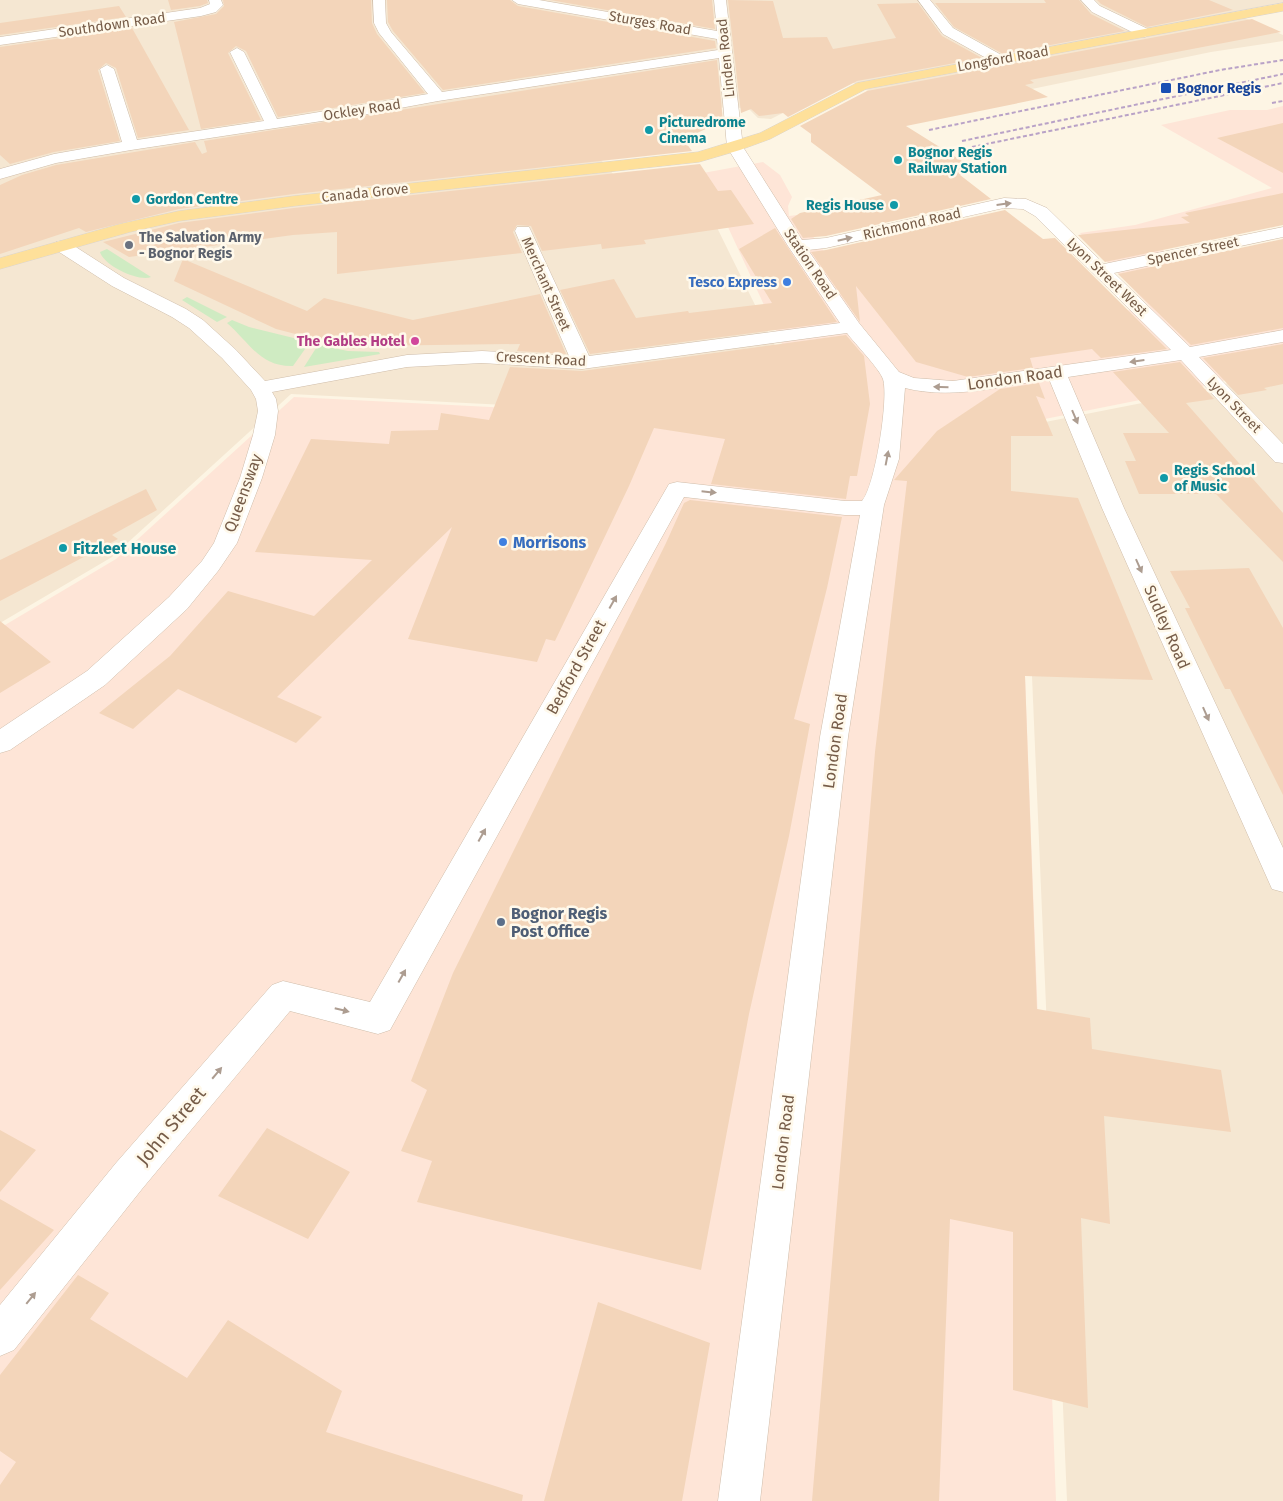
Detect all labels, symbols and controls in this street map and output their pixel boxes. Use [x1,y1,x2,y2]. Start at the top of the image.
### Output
street label: Sturges Road [608,7,692,39]
street label: Southdown Road [57,9,167,41]
street label: Linden Road [713,18,739,98]
street label: Longford Road [956,43,1050,75]
place label: Bognor Regis [1177,80,1262,97]
marker: Bognor Regis [1159,81,1173,95]
street label: Ockley Road [322,96,402,124]
place label: Picturedrome Cinema [659,114,746,147]
marker: Picturedrome Cinema [643,124,655,136]
place label: Bognor Regis Railway Station [908,144,1007,177]
marker: Bognor Regis Railway Station [892,154,904,166]
street label: Canada Grove [321,180,409,206]
place label: Gordon Centre [146,191,239,208]
marker: Gordon Centre [130,193,142,205]
place label: Regis House [806,197,884,214]
marker: Regis House [888,199,900,211]
one-way arrow [996,200,1012,208]
street label: Richmond Road [861,204,963,244]
street label: Station Road [780,225,840,303]
place label: The Salvation Army - Bognor Regis [139,229,262,262]
street label: Spencer Street [1146,233,1241,269]
street label: Merchant Street [518,234,575,334]
street label: Lyon Street West [1063,234,1151,320]
one-way arrow [838,235,853,243]
marker: The Salvation Army - Bognor Regis [123,239,135,251]
place label: Tesco Express [689,274,777,291]
marker: Tesco Express [781,276,793,288]
place label: The Gables Hotel [297,333,406,350]
marker: The Gables Hotel [409,335,421,347]
street label: Crescent Road [496,348,586,370]
one-way arrow [1129,357,1145,365]
street label: London Road [966,362,1064,394]
street label: Lyon Street [1203,374,1265,437]
one-way arrow [933,382,949,390]
one-way arrow [1071,409,1079,424]
one-way arrow [884,450,892,466]
street label: Queensway [220,451,266,535]
place label: Regis School of Music [1174,462,1256,495]
marker: Regis School of Music [1158,472,1170,484]
one-way arrow [702,488,718,496]
place label: Morrisons [513,533,587,552]
marker: Morrisons [497,536,509,548]
place label: Fitzleet House [73,539,177,558]
marker: Fitzleet House [57,542,69,554]
one-way arrow [1136,559,1144,573]
street label: Sudley Road [1140,582,1194,672]
one-way arrow [609,595,618,608]
street label: Bedford Street [542,616,610,718]
street label: London Road [819,692,851,790]
one-way arrow [1202,707,1210,721]
one-way arrow [478,828,487,842]
place label: Bognor Regis Post Office [511,904,608,941]
marker: Bognor Regis Post Office [495,916,507,928]
one-way arrow [398,970,407,983]
one-way arrow [334,1006,349,1014]
one-way arrow [211,1067,223,1079]
street label: John Street [131,1082,211,1170]
street label: London Road [768,1093,798,1191]
one-way arrow [25,1292,36,1305]

